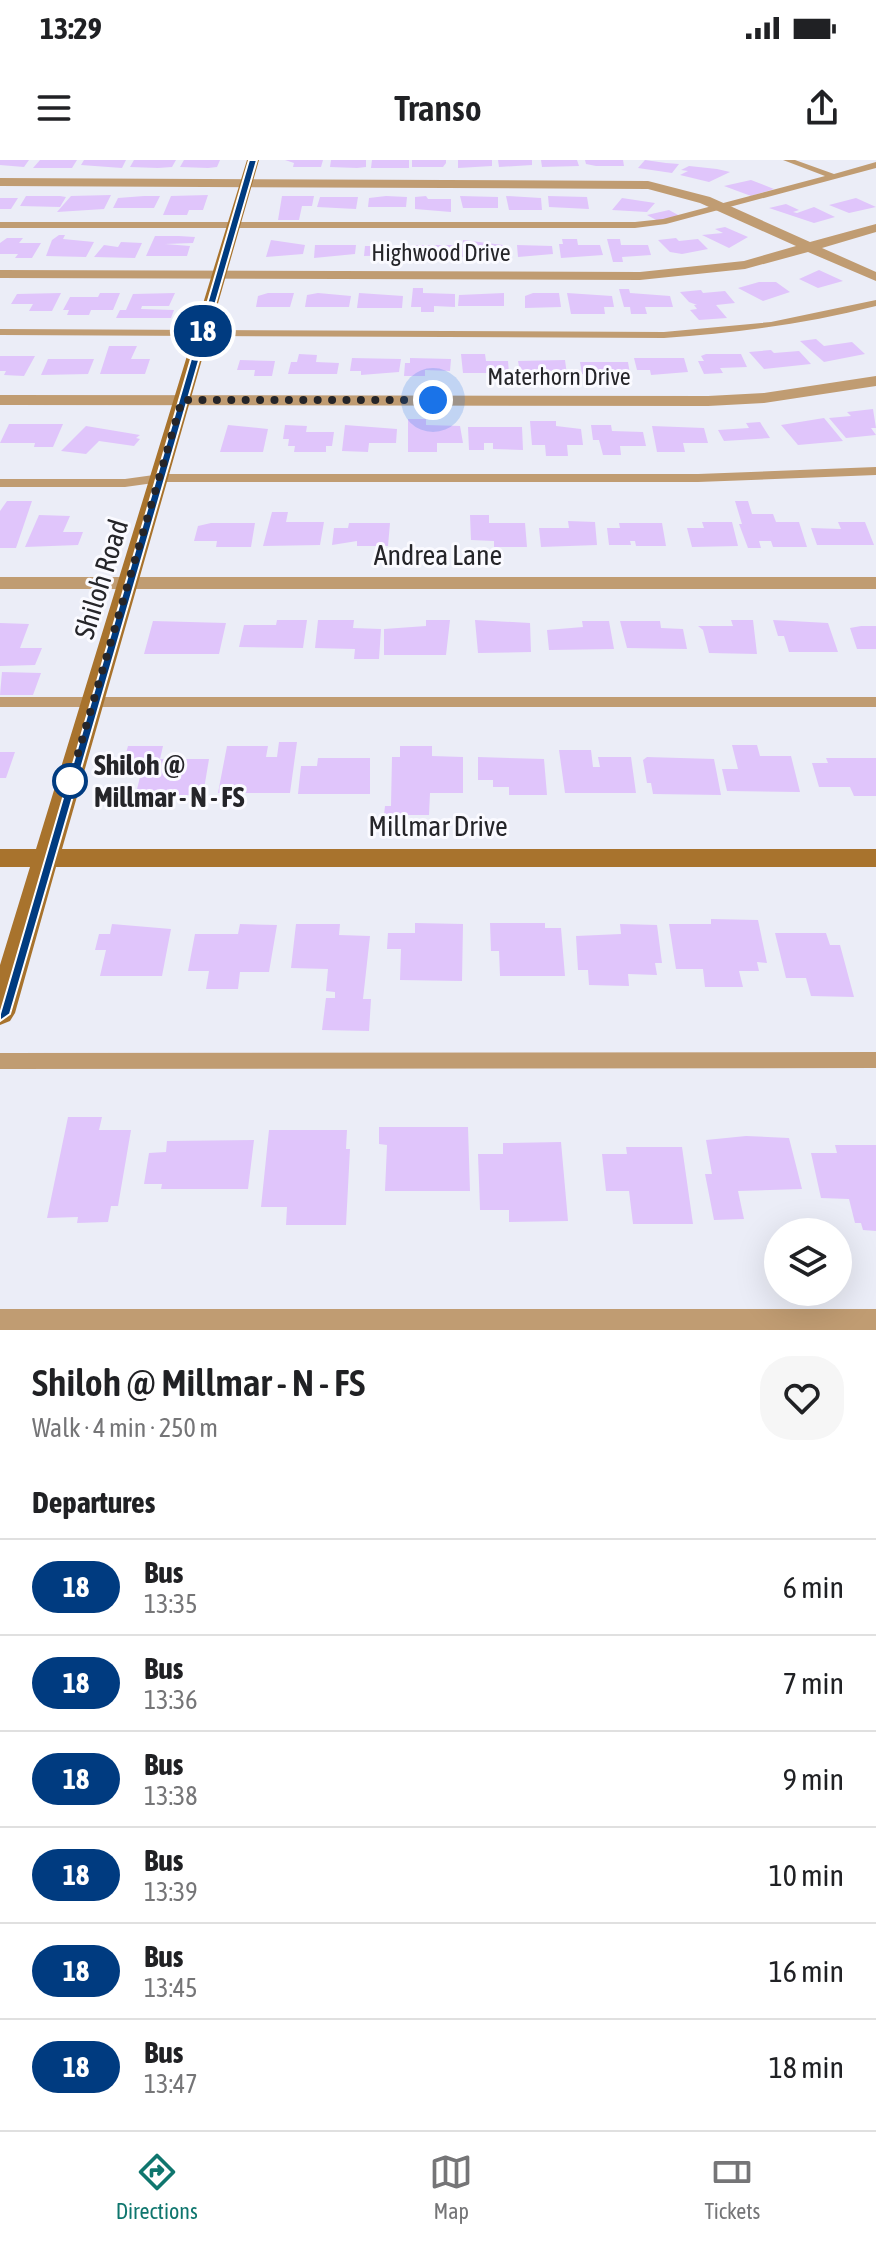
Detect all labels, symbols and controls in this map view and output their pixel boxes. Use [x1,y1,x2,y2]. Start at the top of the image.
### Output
text: 13:29 [40,11,102,45]
icon: menu [32,86,76,130]
icon: share [800,86,844,130]
text: Transo [394,87,482,129]
street label: Highwood Drive [371,239,511,266]
line badge: 18 [167,305,239,357]
text: 18 [190,315,216,347]
street label: Materhorn Drive [487,363,631,390]
your location [413,380,453,420]
street label: Shiloh Road [68,516,134,642]
street label: Andrea Lane [374,539,502,571]
place label: Shiloh @ Millmar - N - FS [94,749,245,813]
marker: Shiloh @ Millmar - N - FS [53,764,87,798]
street label: Millmar Drive [368,810,508,842]
map controls [764,1218,852,1306]
button: layers [764,1218,852,1306]
button: heart [760,1356,844,1440]
text: Shiloh @ Millmar - N - FS [32,1361,365,1404]
text: Walk · 4 min · 250 m [32,1413,218,1443]
text: Departures [32,1485,155,1519]
text: Bus [144,1555,183,1589]
text: 6 min [783,1570,844,1604]
text: 18 [63,1571,89,1603]
text: 13:35 [144,1589,198,1619]
text: Bus [144,1651,183,1685]
text: 7 min [783,1666,844,1700]
text: 18 [63,1667,89,1699]
text: 13:36 [144,1685,198,1715]
text: Bus [144,1747,183,1781]
text: 9 min [783,1762,844,1796]
text: 18 [63,1763,89,1795]
text: 13:38 [144,1781,198,1811]
text: Bus [144,1843,183,1877]
text: 10 min [769,1858,844,1892]
text: 18 [63,1859,89,1891]
text: 13:39 [144,1877,198,1907]
text: Bus [144,1939,183,1973]
text: 16 min [769,1954,844,1988]
text: 18 [63,1955,89,1987]
text: 13:45 [144,1973,198,2003]
text: Bus [144,2035,183,2069]
text: 18 min [769,2050,844,2084]
text: 18 [63,2051,89,2083]
text: 13:47 [144,2069,198,2099]
tab: Directions [116,2150,198,2224]
tab: Map [429,2150,473,2224]
tab: Tickets [705,2150,760,2224]

